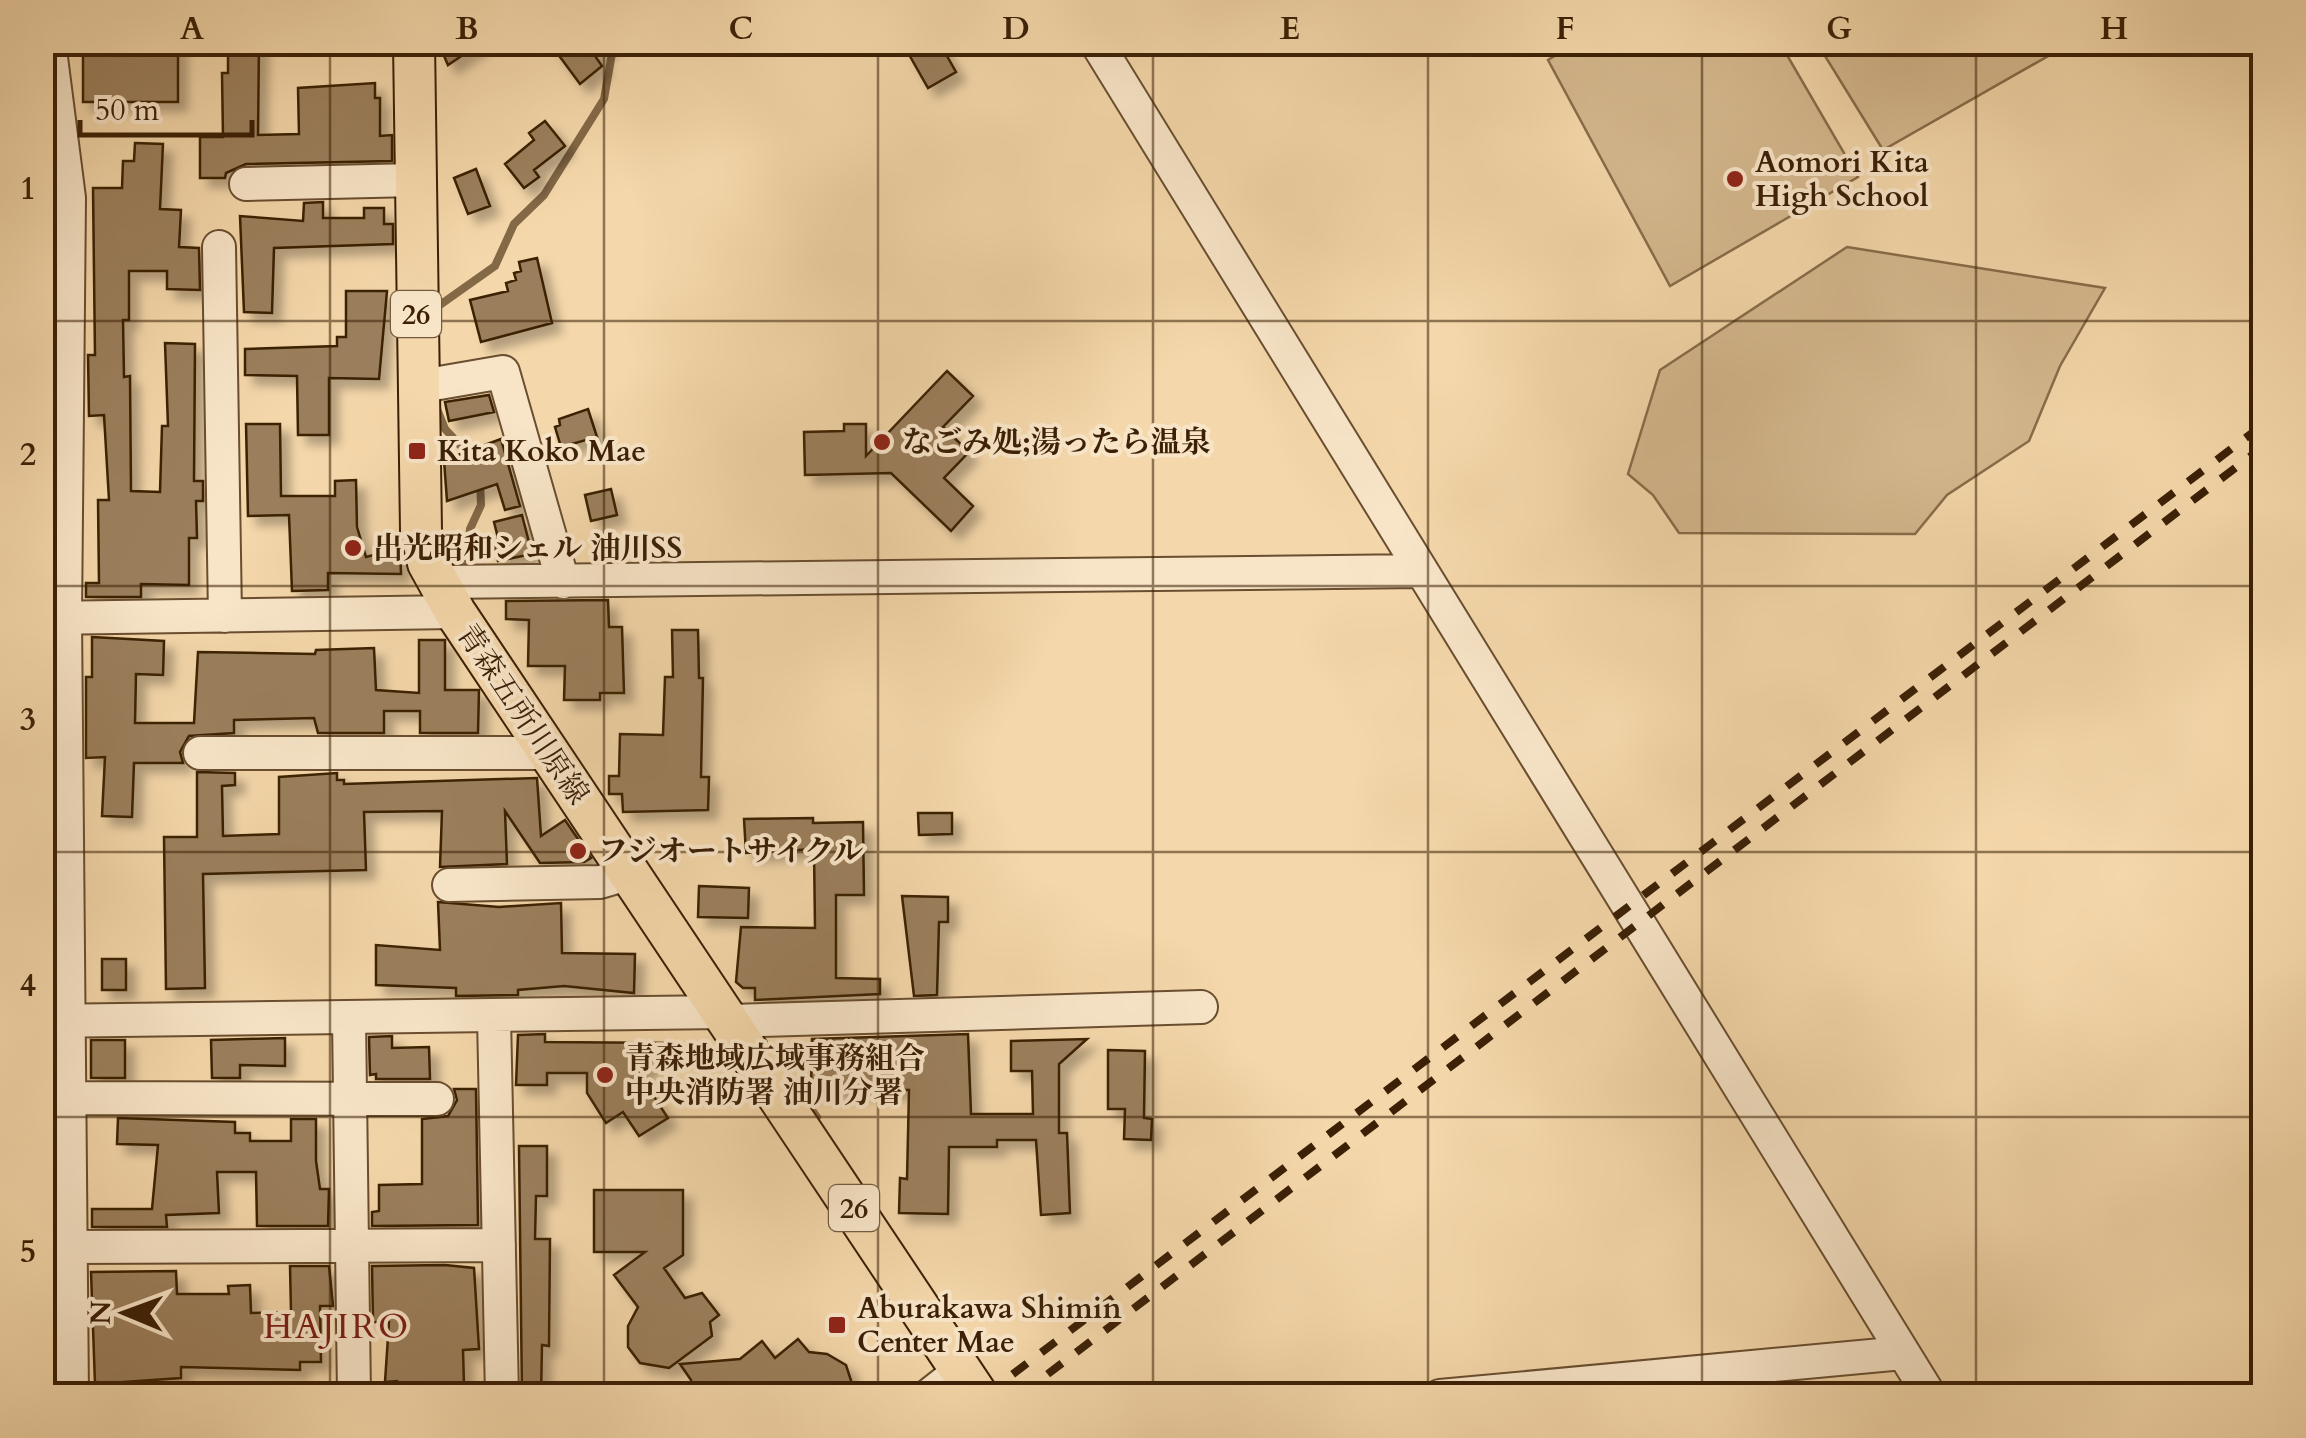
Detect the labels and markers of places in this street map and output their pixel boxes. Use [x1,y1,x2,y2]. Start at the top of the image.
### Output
place label: Aomori Kita High School [1755,142,1929,217]
marker: Aomori Kita High School [1724,168,1746,190]
place label: なごみ処;湯ったら温泉 [902,422,1211,463]
place label: Kita Koko Mae [437,431,646,472]
marker: なごみ処;湯ったら温泉 [871,431,893,453]
marker: Kita Koko Mae [406,440,428,462]
place label: 出光昭和シェル 油川SS [373,528,682,569]
marker: 出光昭和シェル 油川SS [342,537,364,559]
place label: フジオートサイクル [598,831,863,872]
marker: フジオートサイクル [567,840,589,862]
place label: 青森地域広域事務組合 中央消防署 油川分署 [625,1038,925,1113]
marker: 青森地域広域事務組合 中央消防署 油川分署 [594,1064,616,1086]
place label: Aburakawa Shimin Center Mae [857,1288,1122,1363]
marker: Aburakawa Shimin Center Mae [826,1314,848,1336]

